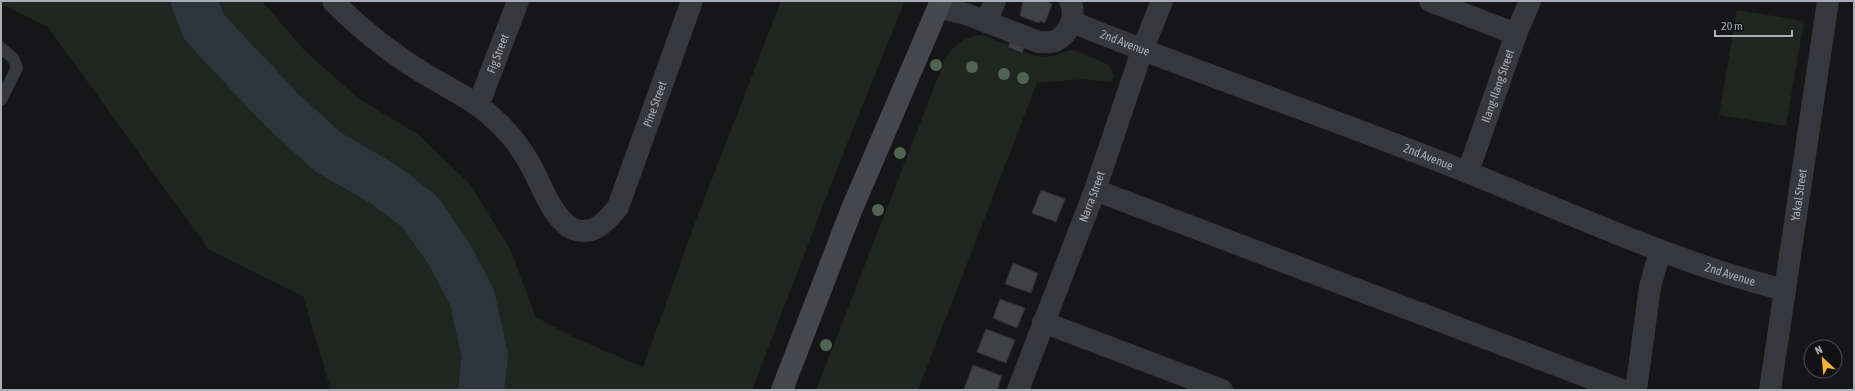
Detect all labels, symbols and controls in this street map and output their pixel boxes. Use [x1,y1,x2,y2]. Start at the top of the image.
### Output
scale bar [1715,12,1792,38]
text: 20 m [1721,19,1743,33]
street label: 2nd Avenue [1098,27,1152,59]
street label: Fig Street [484,32,512,75]
street label: Ilang-Ilang Street [1479,47,1517,125]
street label: Pine Street [640,79,670,129]
street label: 2nd Avenue [1401,141,1455,173]
street label: Yakal Street [1788,168,1810,222]
street label: Narra Street [1076,169,1108,224]
street label: 2nd Avenue [1703,260,1757,289]
north arrow [1803,339,1843,379]
text: N [1813,343,1824,357]

